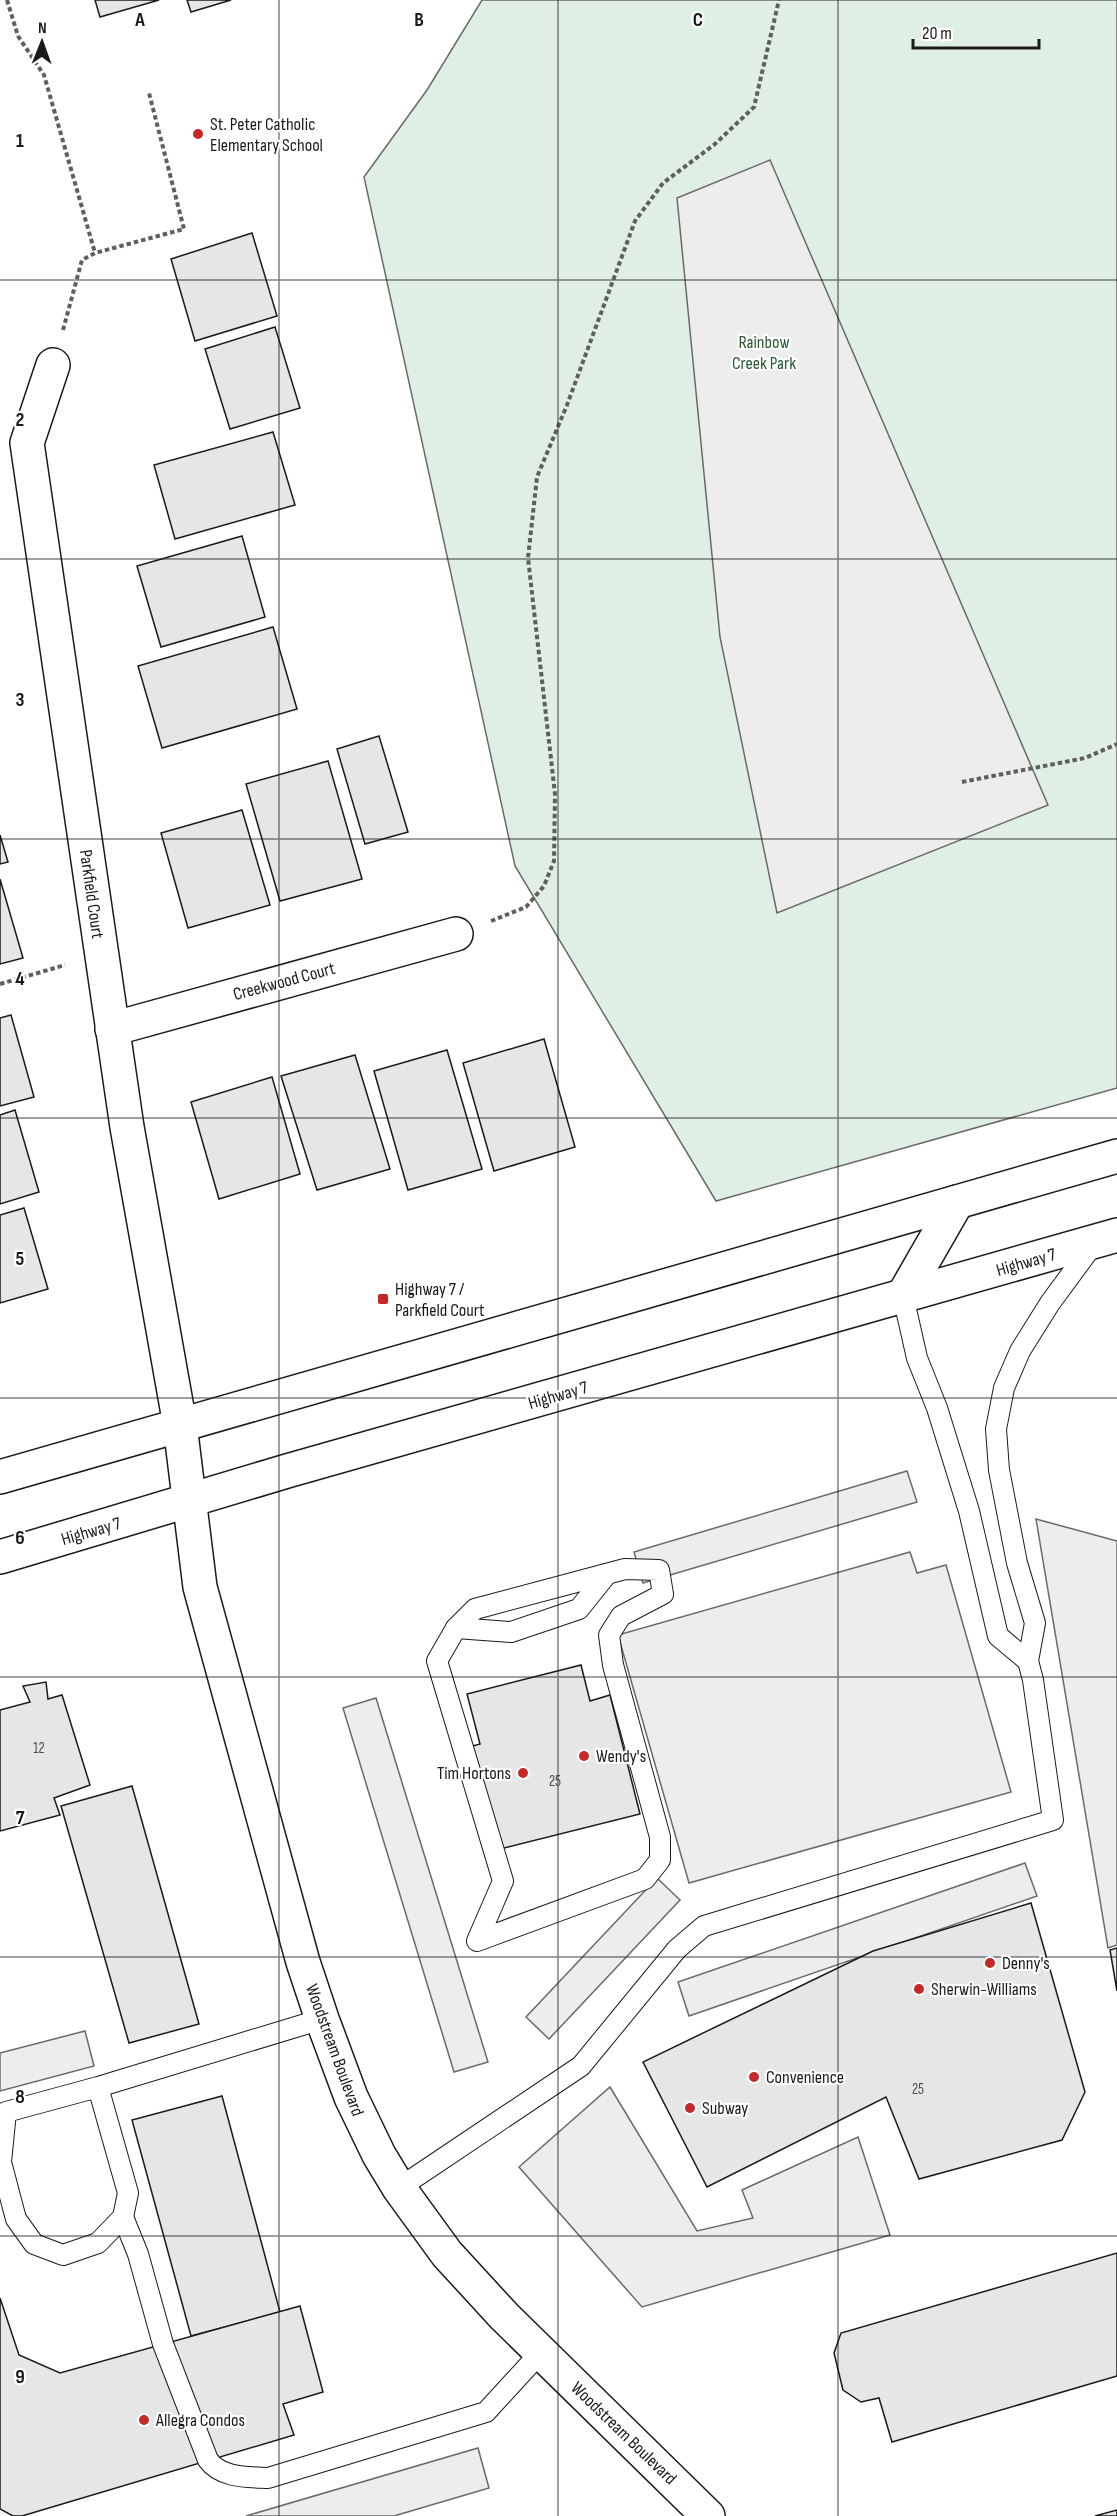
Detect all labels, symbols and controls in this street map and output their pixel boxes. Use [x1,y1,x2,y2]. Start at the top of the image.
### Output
text: A [134,8,145,32]
text: B [414,8,424,32]
text: C [693,8,703,32]
north arrow [12,12,72,72]
scale bar [913,12,1039,50]
text: N [38,19,47,38]
text: 20 m [922,23,952,44]
place label: St. Peter Catholic Elementary School [210,114,323,156]
marker: St. Peter Catholic Elementary School [191,127,205,141]
text: 1 [16,129,24,153]
park label: Rainbow Creek Park [732,332,796,374]
text: 2 [16,408,24,432]
text: 3 [16,688,25,712]
street label: Parkfield Court [75,848,108,940]
street label: Creekwood Court [231,958,338,1005]
text: 4 [15,967,25,991]
street label: Highway 7 [994,1244,1059,1281]
text: 5 [16,1247,25,1271]
place label: Highway 7 / Parkfield Court [395,1279,485,1321]
marker: Highway 7 / Parkfield Court [376,1292,390,1306]
street label: Highway 7 [526,1377,591,1414]
street label: Highway 7 [59,1513,124,1550]
text: 6 [15,1526,25,1550]
house number: 12 [33,1739,45,1758]
place label: Wendy's [596,1746,646,1767]
marker: Wendy's [577,1749,591,1763]
place label: Tim Hortons [437,1763,511,1784]
marker: Tim Hortons [516,1766,530,1780]
house number: 25 [549,1772,561,1791]
text: 7 [16,1806,25,1830]
place label: Denny's [1002,1953,1050,1974]
marker: Denny's [983,1956,997,1970]
place label: Sherwin-Williams [931,1979,1037,2000]
street label: Woodstream Boulevard [301,1981,368,2119]
marker: Sherwin-Williams [912,1982,926,1996]
place label: Convenience [766,2067,844,2088]
marker: Convenience [747,2070,761,2084]
house number: 25 [912,2080,924,2099]
text: 8 [15,2085,25,2109]
place label: Subway [702,2098,748,2119]
marker: Subway [683,2101,697,2115]
text: 9 [15,2365,25,2389]
street label: Woodstream Boulevard [566,2378,681,2489]
place label: Allegra Condos [155,2410,245,2431]
marker: Allegra Condos [137,2413,151,2427]

